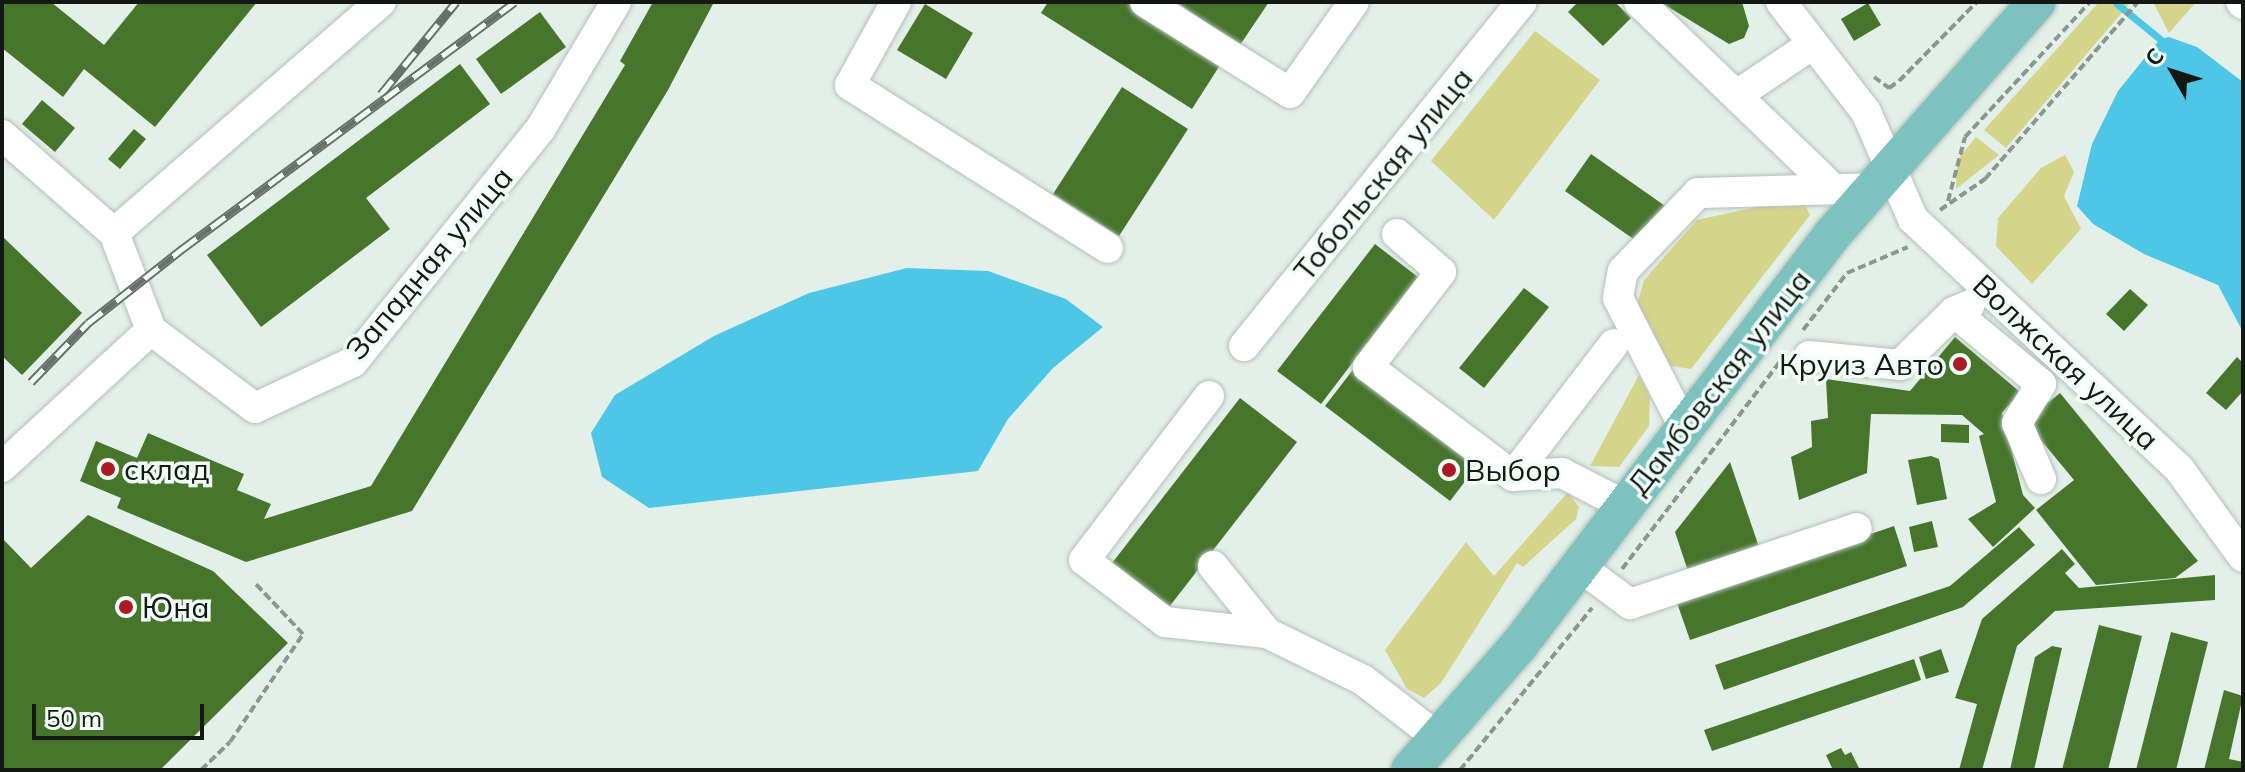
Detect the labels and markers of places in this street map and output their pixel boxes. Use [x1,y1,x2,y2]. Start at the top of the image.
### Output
place label: Круиз Авто [1779,346,1944,382]
marker: Круиз Авто [1951,355,1969,373]
place label: склад [124,451,209,487]
place label: Выбор [1465,452,1561,488]
marker: склад [99,460,117,478]
marker: Выбор [1440,461,1458,479]
place label: Юна [142,589,209,625]
marker: Юна [117,598,135,616]

